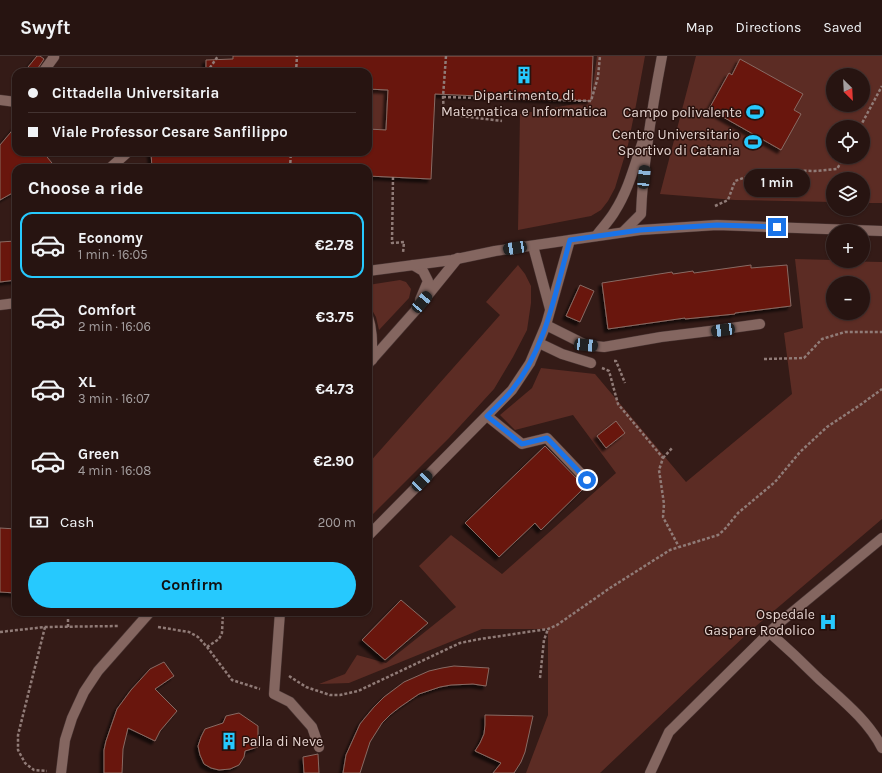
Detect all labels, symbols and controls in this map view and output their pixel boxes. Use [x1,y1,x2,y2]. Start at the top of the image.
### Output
text: Swyft [20,17,71,39]
text: Map [686,19,714,36]
text: Directions [736,19,801,36]
text: Saved [823,19,862,36]
building icon: Dipartimento di Matematica e Informatica [514,65,534,85]
north arrow [826,68,870,112]
map controls [826,68,870,320]
text: Cittadella Universitaria [52,84,219,102]
place label: Dipartimento di Matematica e Informatica [441,87,607,120]
sports icon: Campo polivalente [745,102,765,122]
place label: Campo polivalente [623,104,742,121]
button: locate [826,120,870,164]
text: Viale Professor Cesare Sanfilippo [52,123,288,141]
place label: Centro Universitario Sportivo di Catania [612,126,740,159]
sports icon: Centro Universitario Sportivo di Catania [743,132,763,152]
car [637,164,651,190]
callout: 1 min [744,169,810,197]
button: layers [826,172,870,216]
text: 1 min [761,175,793,190]
text: Choose a ride [28,177,143,199]
route end [768,218,786,236]
button: + [826,224,870,268]
icon: car [30,227,66,263]
text: Economy [78,229,143,247]
text: €2.78 [315,236,354,254]
car [502,240,528,256]
text: 1 min · 16:05 [78,247,148,262]
button: − [826,276,870,320]
car [410,289,434,315]
icon: car [30,299,66,335]
text: Comfort [78,301,136,319]
text: €3.75 [316,308,354,326]
text: 2 min · 16:06 [78,319,151,334]
car [710,322,736,338]
car [573,338,599,352]
icon: car [30,371,66,407]
text: XL [78,373,96,391]
text: €4.73 [316,380,354,398]
text: 3 min · 16:07 [78,391,150,406]
icon: car [30,443,66,479]
text: Green [78,445,119,463]
text: €2.90 [314,452,354,470]
text: 4 min · 16:08 [78,463,151,478]
car [409,468,435,494]
route start [578,471,596,489]
icon: cash [28,511,50,533]
text: Cash [60,513,94,531]
text: 200 m [318,515,356,530]
button: Confirm [28,562,356,608]
place label: Ospedale Gaspare Rodolico [704,606,815,639]
hospital icon: Ospedale Gaspare Rodolico [818,612,838,632]
building icon: Palla di Neve [219,731,239,751]
place label: Palla di Neve [242,733,323,750]

